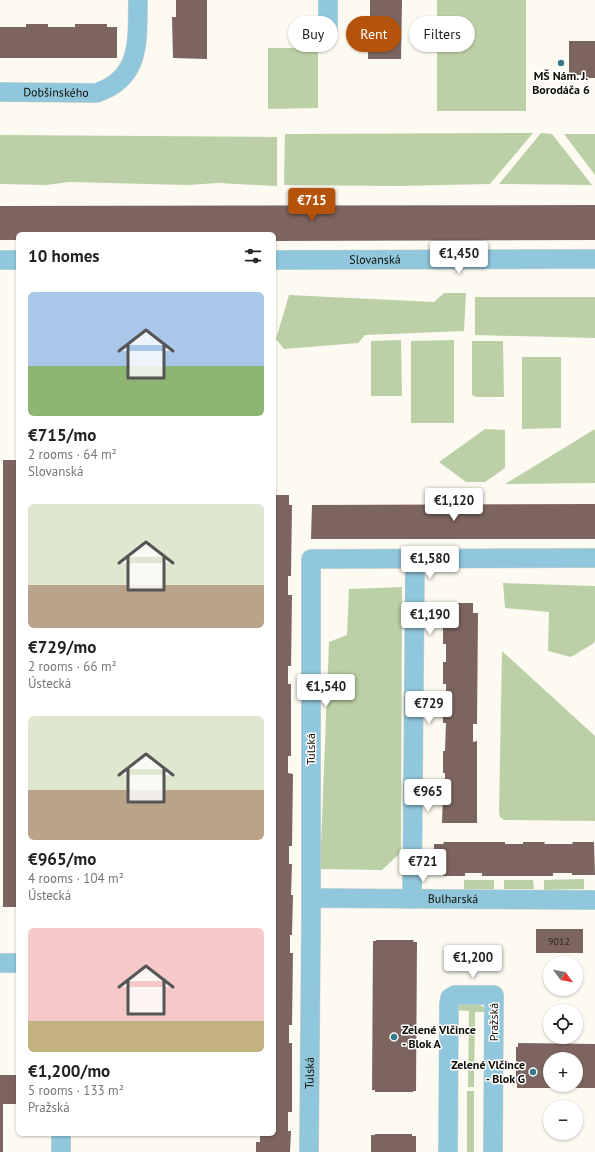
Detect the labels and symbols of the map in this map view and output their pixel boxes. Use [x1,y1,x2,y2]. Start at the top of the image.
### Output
marker: MŠ Nám. J. Borodáča 6 [556,58,566,68]
place label: MŠ Nám. J. Borodáča 6 [532,68,590,97]
street label: Dobšinského [23,84,89,100]
pin: €715 [288,188,336,222]
pin: €1,450 [426,241,492,275]
street label: Slovanská [349,252,401,267]
pin: €1,120 [421,488,487,522]
pin: €1,580 [397,546,463,580]
pin: €1,190 [397,602,463,636]
pin: €1,540 [293,674,359,708]
pin: €729 [405,691,453,725]
street label: Tulská [303,733,318,765]
pin: €965 [404,779,452,813]
pin: €721 [399,849,447,883]
street label: Bulharská [428,891,478,906]
house number: 9012 [548,935,570,948]
pin: €1,200 [440,945,506,979]
north arrow [543,956,583,996]
street label: Pražská [486,1003,501,1041]
place label: Zelené Vlčince - Blok A [402,1022,476,1051]
marker: Zelené Vlčince - Blok A [389,1032,399,1042]
street label: Tulská [302,1057,317,1089]
place label: Zelené Vlčince - Blok G [451,1057,525,1086]
marker: Zelené Vlčince - Blok G [528,1067,538,1077]

